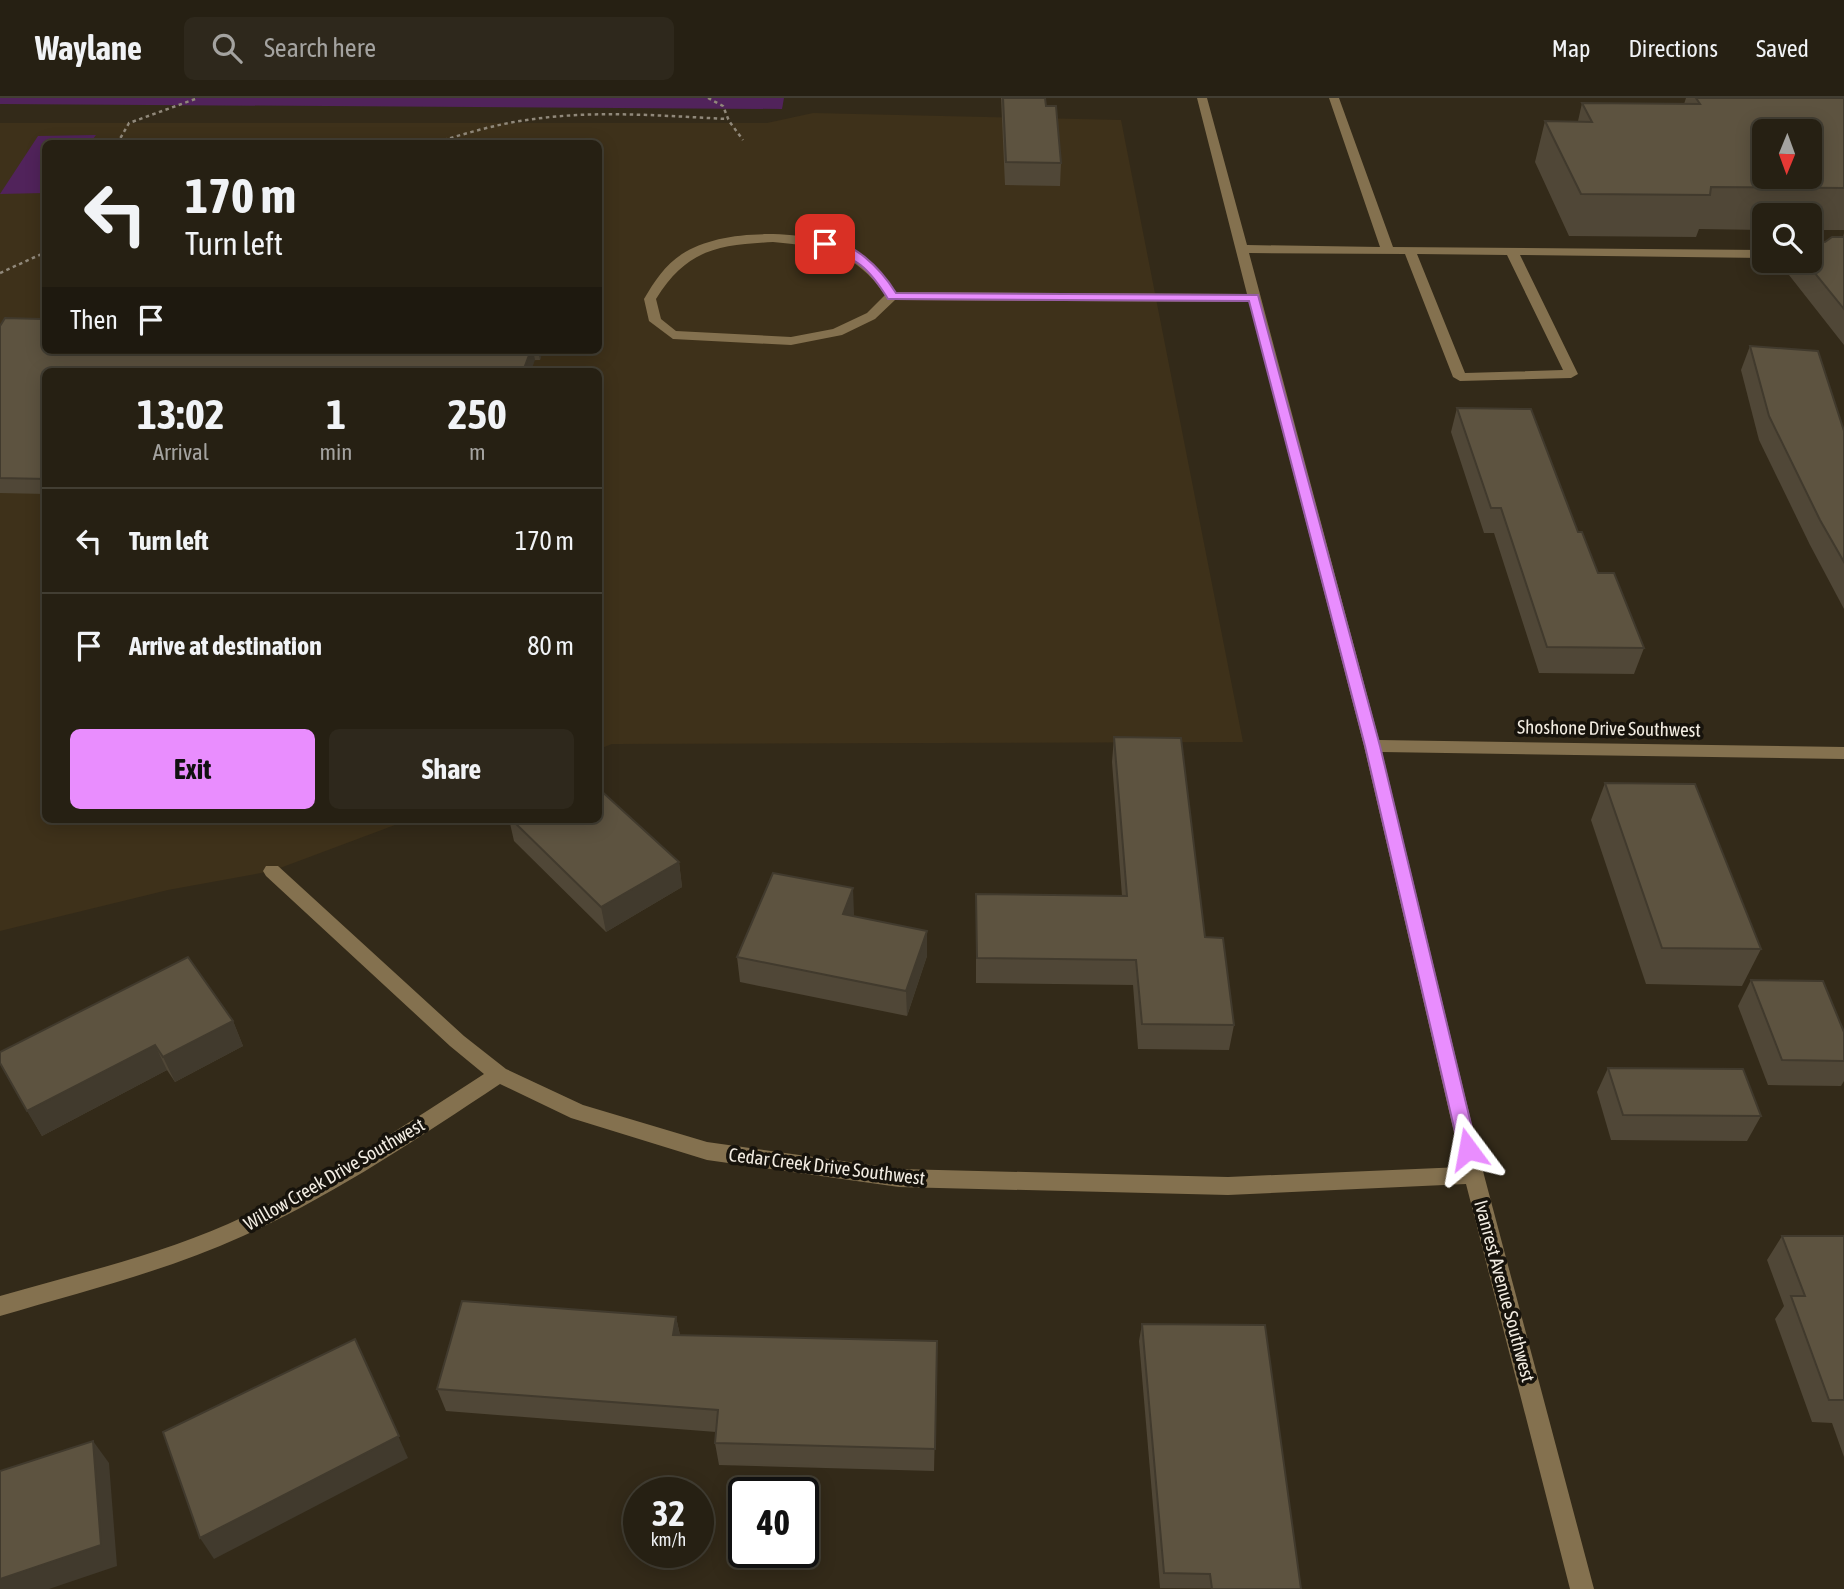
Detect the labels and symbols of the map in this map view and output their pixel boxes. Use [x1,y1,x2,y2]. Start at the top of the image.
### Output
north arrow [1752,119,1822,189]
pin [795,214,855,274]
street label: Shoshone Drive Southwest [1517,715,1701,741]
position arrow [1431,1112,1505,1186]
street label: Willow Creek Drive Southwest [240,1113,428,1235]
street label: Cedar Creek Drive Southwest [728,1143,926,1189]
street label: Ivanrest Avenue Southwest [1470,1198,1540,1384]
speed limit sign: 40 [728,1477,819,1568]

